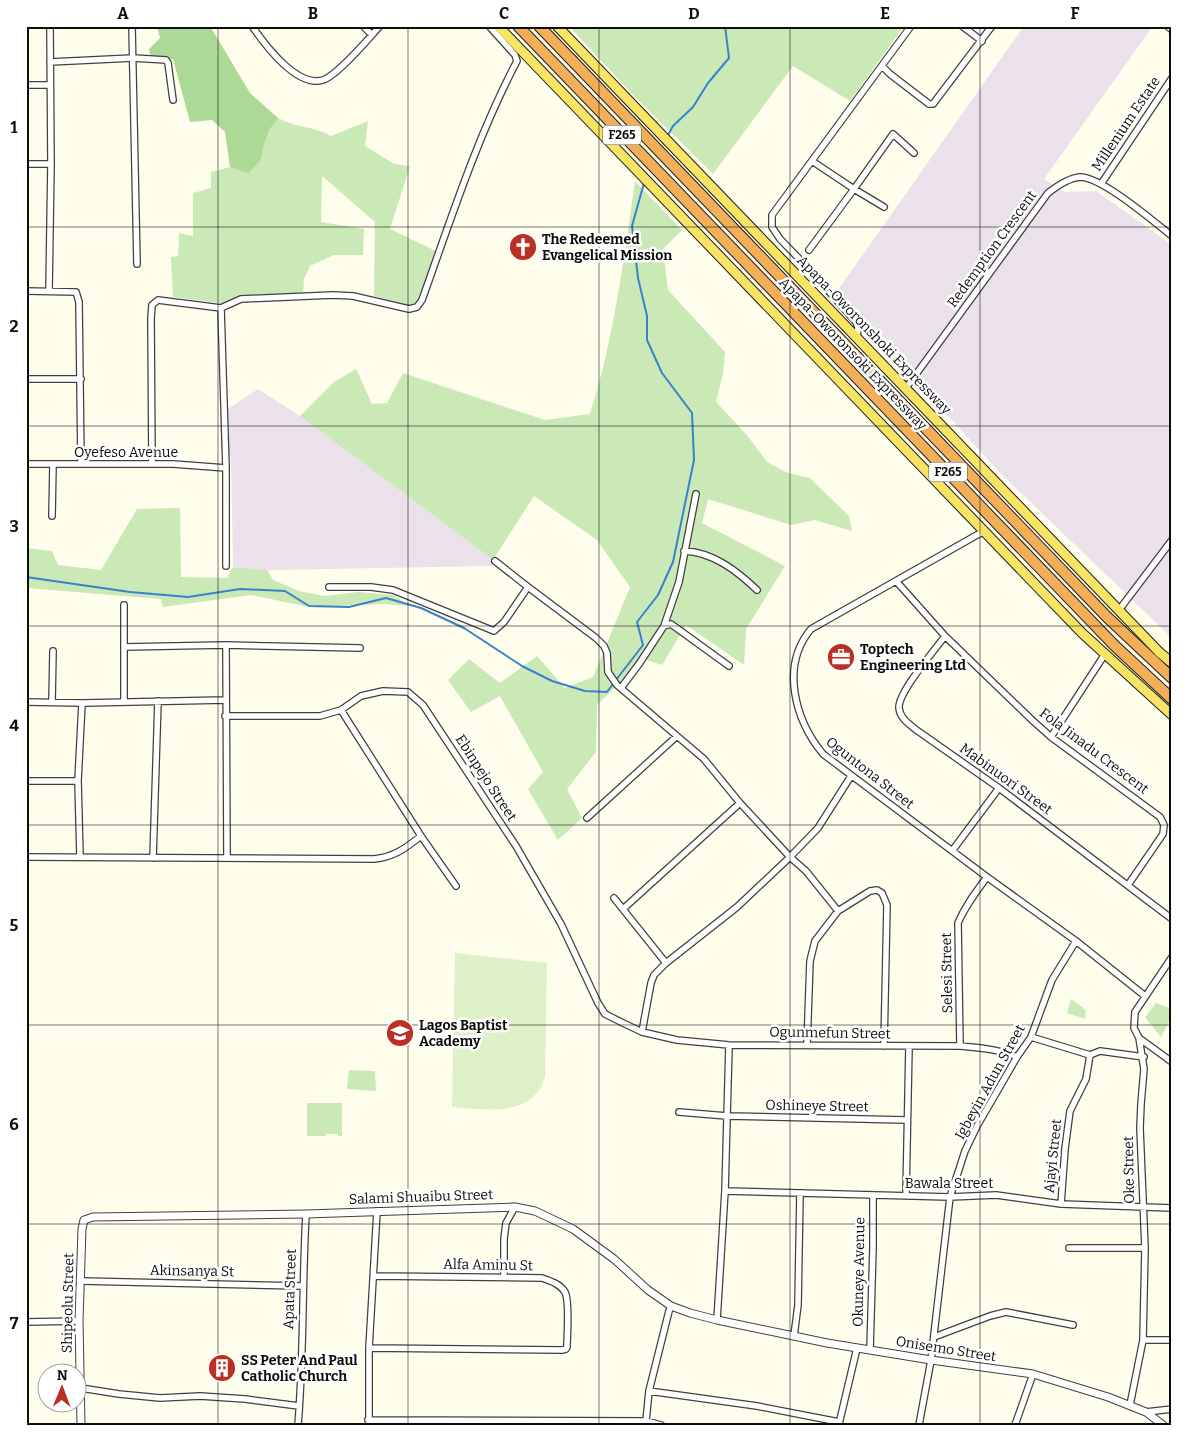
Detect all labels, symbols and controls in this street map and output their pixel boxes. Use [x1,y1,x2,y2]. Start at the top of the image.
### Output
text: A [117,4,129,23]
text: B [308,4,318,23]
text: C [499,4,509,23]
text: D [688,4,700,23]
text: E [880,4,890,23]
text: F [1071,4,1080,23]
street label: Millenium Estate [1088,73,1164,175]
text: 1 [11,118,18,137]
road number: F265 [603,126,641,144]
street label: Redemption Crescent [944,187,1040,311]
place label: The Redeemed Evangelical Mission [542,231,672,264]
church icon: The Redeemed Evangelical Mission [508,232,538,262]
street label: Apapa-Oworonshoki Expressway [793,252,955,418]
street label: Apapa-Oworonsoki Expressway [775,274,931,434]
text: 2 [9,317,19,336]
street label: Oyefeso Avenue [74,444,178,461]
road number: F265 [929,462,967,482]
text: 3 [9,517,19,536]
place label: Toptech Engineering Ltd [860,641,966,674]
office icon: Toptech Engineering Ltd [826,642,856,672]
street label: Fola Jinadu Crescent [1036,704,1152,798]
text: 4 [9,716,19,735]
street label: Ebinpejo Street [452,732,520,824]
street label: Oguntona Street [822,733,918,813]
street label: Mabinuori Street [956,740,1056,818]
text: 5 [10,916,19,935]
street label: Selesi Street [938,932,956,1014]
place label: Lagos Baptist Academy [419,1017,508,1050]
school or university icon: Lagos Baptist Academy [385,1018,415,1048]
street label: Igbeyin Adun Street [951,1022,1029,1142]
street label: Ogunmefun Street [769,1023,891,1043]
street label: Oshineye Street [765,1097,869,1115]
text: 6 [9,1115,19,1134]
street label: Ajayi Street [1041,1118,1065,1194]
street label: Oke Street [1120,1136,1138,1204]
street label: Bawala Street [905,1175,993,1192]
street label: Salami Shuaibu Street [349,1186,493,1208]
street label: Okuneye Avenue [850,1217,868,1327]
street label: Apata Street [280,1248,300,1330]
street label: Shipeolu Street [59,1253,77,1353]
street label: Alfa Aminu St [443,1256,533,1274]
street label: Akinsanya St [150,1262,234,1280]
text: 7 [10,1314,19,1333]
street label: Onisemo Street [895,1333,997,1365]
place label: SS Peter And Paul Catholic Church [241,1352,358,1385]
building icon: SS Peter And Paul Catholic Church [207,1353,237,1383]
north arrow [38,1364,88,1414]
text: N [57,1367,68,1384]

